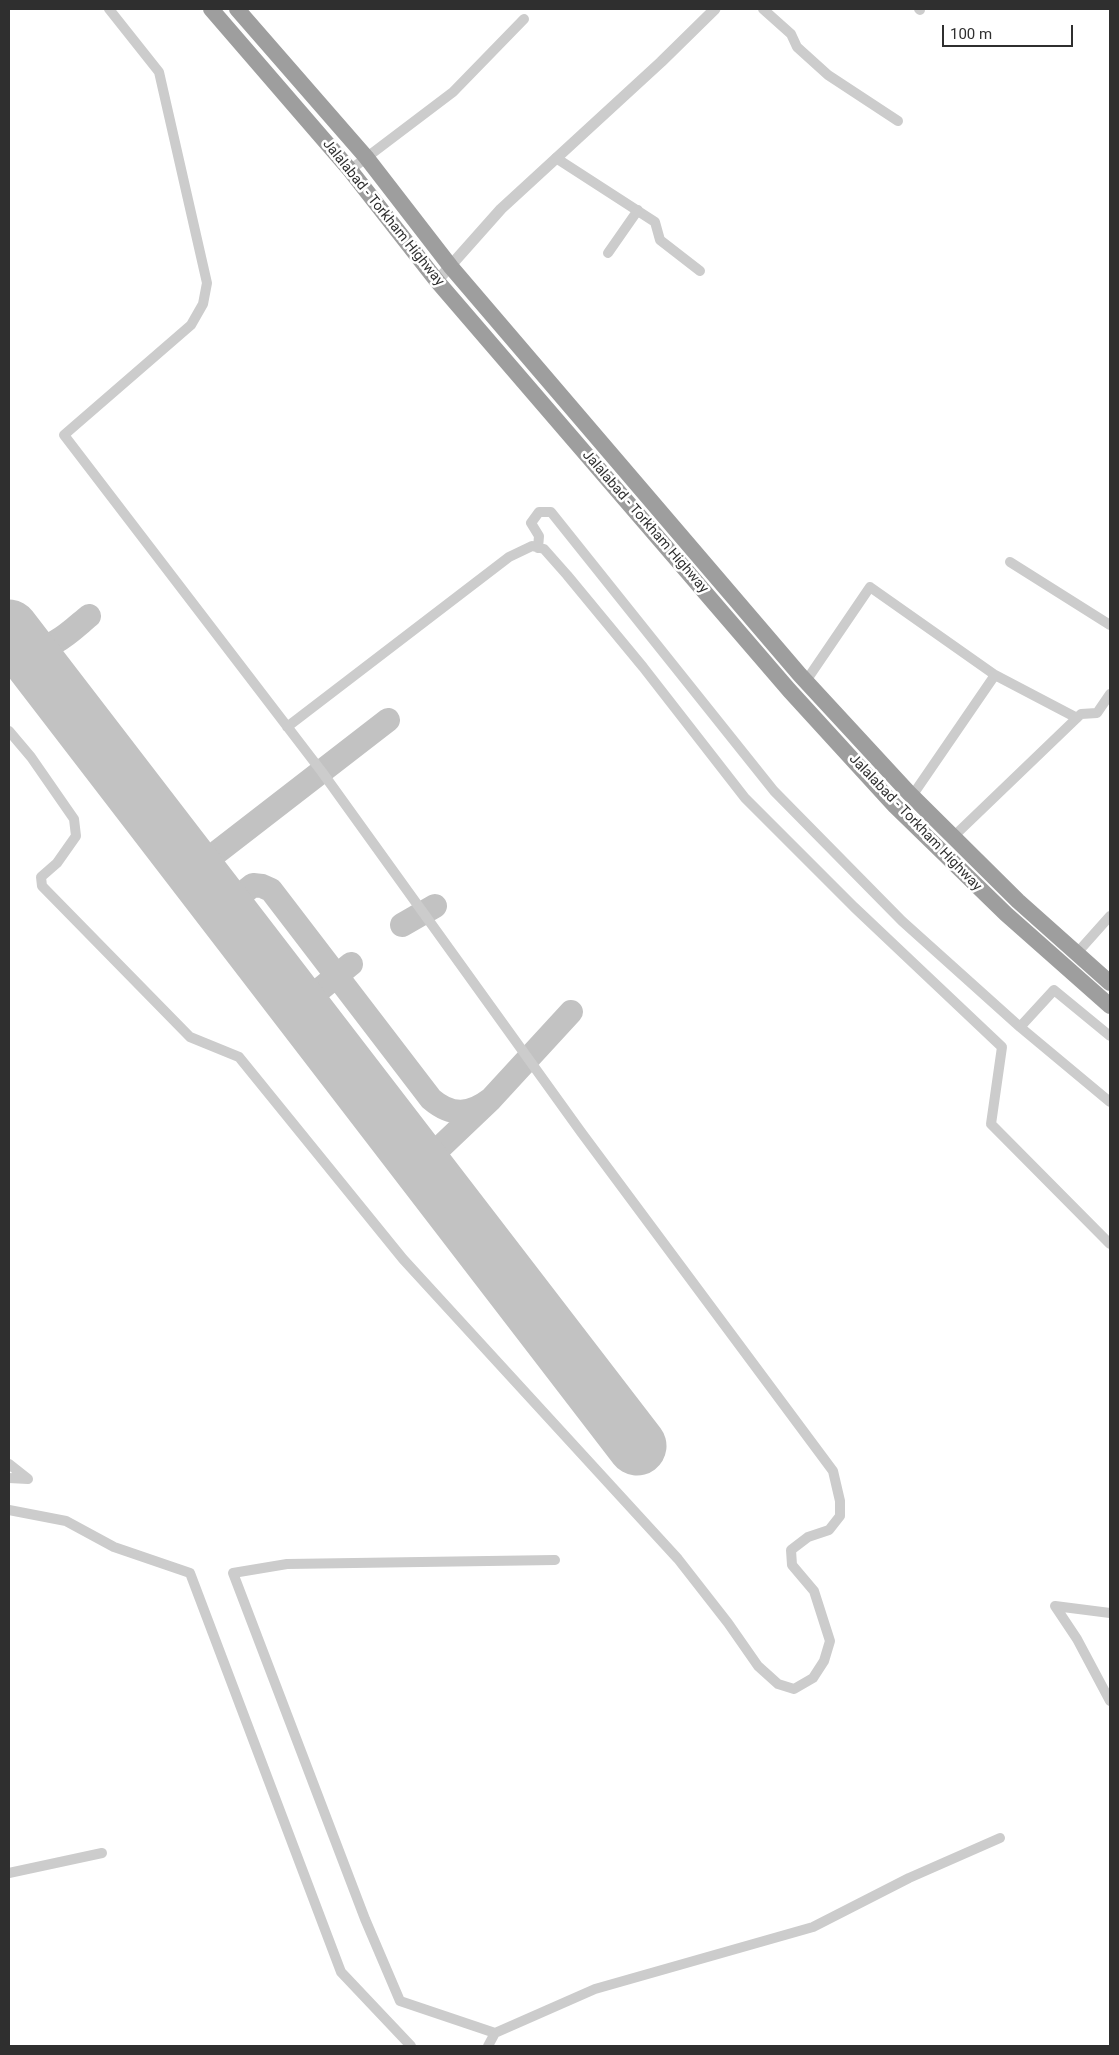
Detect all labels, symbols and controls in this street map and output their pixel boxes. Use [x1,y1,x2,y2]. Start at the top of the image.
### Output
scale bar [944,15,1075,47]
text: 100 m [950,25,992,43]
street label: Jalalabad - Torkham Highway [319,136,447,290]
street label: Jalalabad - Torkham Highway [578,447,712,597]
street label: Jalalabad - Torkham Highway [845,751,985,895]

